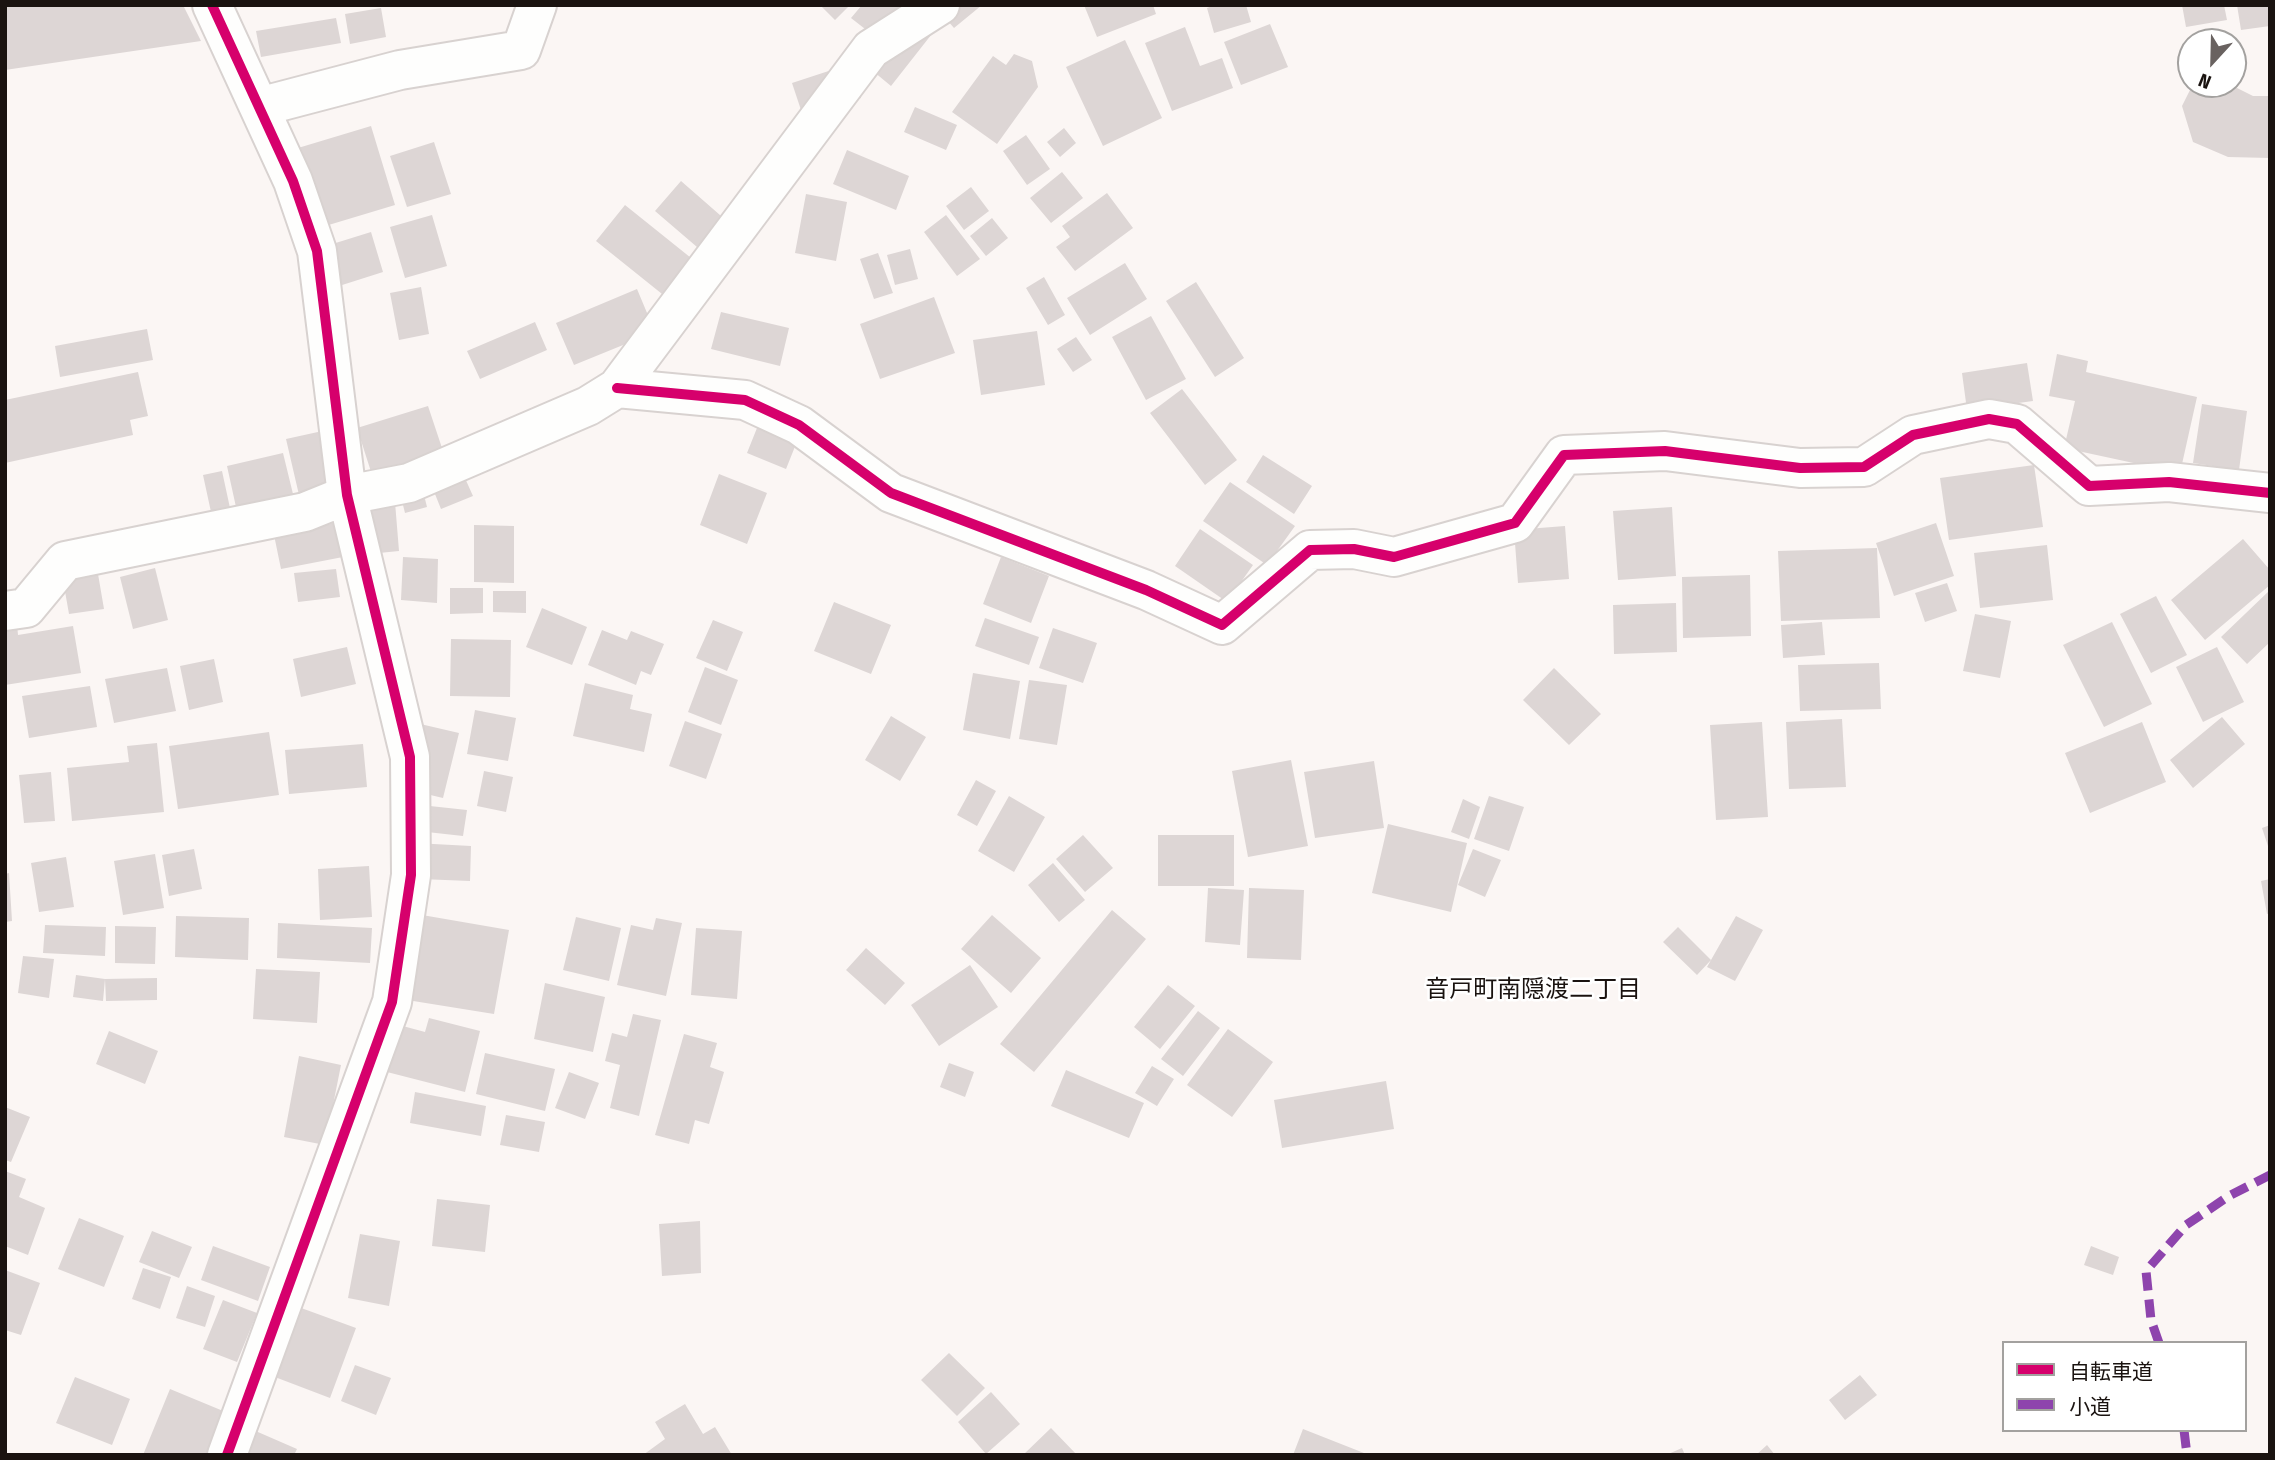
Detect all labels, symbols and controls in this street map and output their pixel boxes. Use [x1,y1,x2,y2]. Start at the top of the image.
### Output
north arrow [2177,28,2247,98]
text: N [2195,68,2214,94]
district label: 音戸町南隠渡二丁目 [1425,976,1641,1004]
legend [2002,1341,2247,1432]
text: 自転車道 [2069,1359,2153,1385]
text: 小道 [2069,1394,2111,1420]

